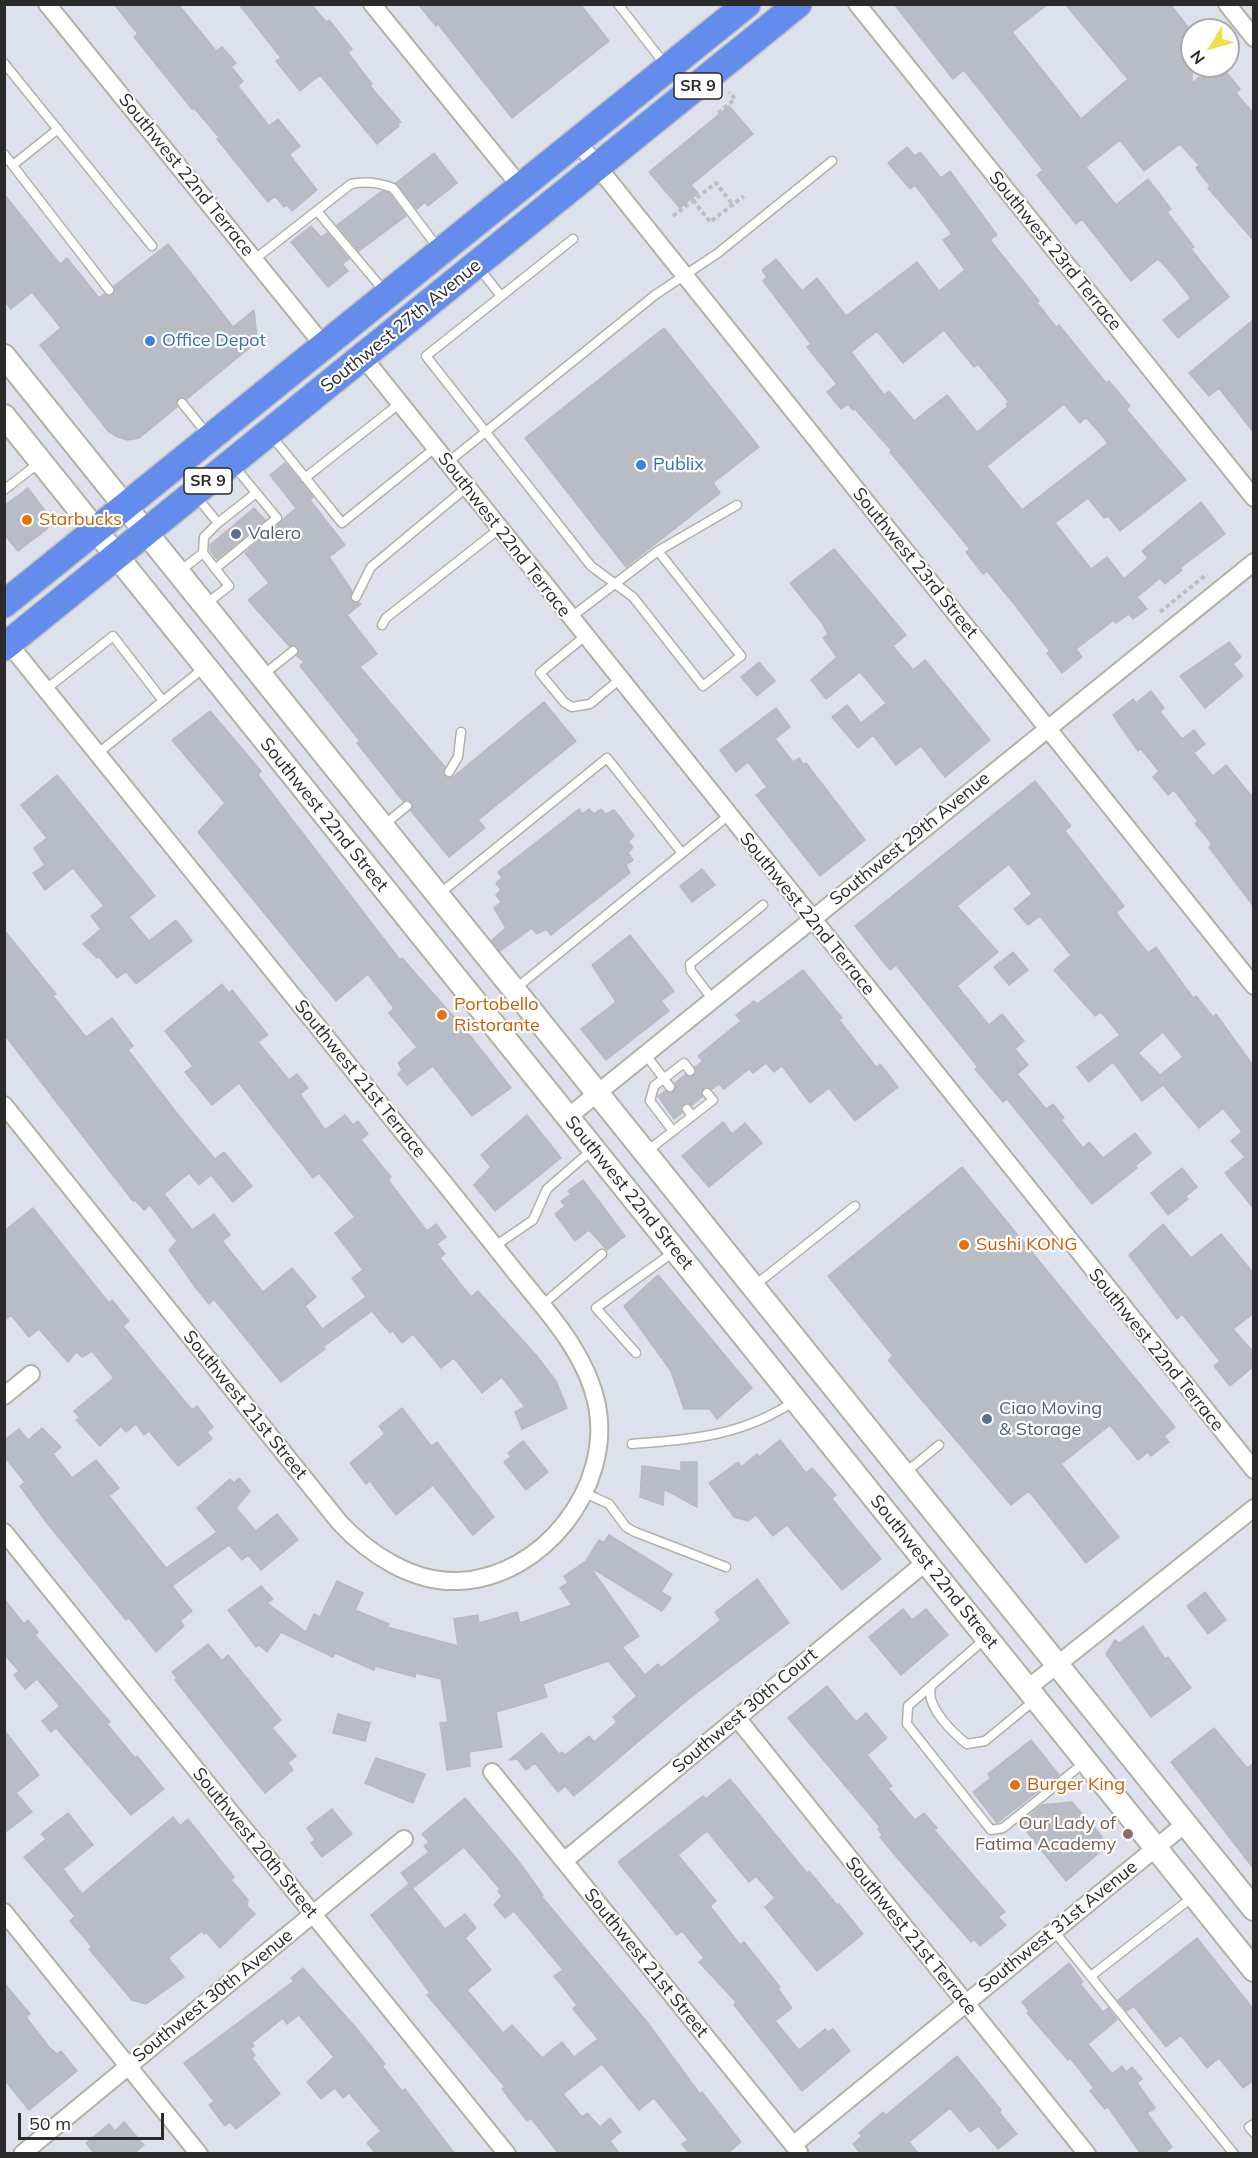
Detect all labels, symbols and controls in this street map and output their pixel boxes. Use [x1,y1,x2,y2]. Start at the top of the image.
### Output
north arrow [1180,18,1240,78]
text: N [1186,47,1209,68]
road number: SR 9 [674,73,722,99]
street label: Southwest 22nd Terrace [114,89,258,261]
street label: Southwest 23rd Terrace [984,167,1126,335]
street label: Southwest 27th Avenue [317,255,485,397]
place label: Office Depot [162,330,266,352]
marker: Office Depot [143,334,157,348]
street label: Southwest 22nd Terrace [433,448,575,622]
place label: Publix [653,454,704,476]
marker: Publix [634,458,648,472]
road number: SR 9 [184,468,232,494]
street label: Southwest 23rd Street [848,484,982,642]
place label: Starbucks [39,509,122,531]
marker: Starbucks [20,513,34,527]
place label: Valero [248,523,301,545]
marker: Valero [229,527,243,541]
street label: Southwest 22nd Street [255,734,393,896]
street label: Southwest 29th Avenue [826,768,994,910]
street label: Southwest 22nd Terrace [735,828,879,1000]
place label: Portobello Ristorante [454,994,540,1036]
street label: Southwest 21st Terrace [290,996,430,1162]
marker: Portobello Ristorante [435,1008,449,1022]
street label: Southwest 22nd Street [560,1112,698,1274]
place label: Sushi KONG [976,1234,1077,1256]
marker: Sushi KONG [957,1238,971,1252]
street label: Southwest 22nd Terrace [1084,1264,1228,1436]
street label: Southwest 21st Street [178,1326,312,1484]
place label: Ciao Moving & Storage [999,1398,1102,1440]
marker: Ciao Moving & Storage [980,1412,994,1426]
street label: Southwest 22nd Street [865,1491,1003,1653]
street label: Southwest 30th Court [668,1644,822,1778]
street label: Southwest 20th Street [188,1764,322,1922]
place label: Burger King [1027,1774,1125,1796]
marker: Burger King [1008,1778,1022,1792]
place label: Our Lady of Fatima Academy [975,1813,1116,1856]
marker: Our Lady of Fatima Academy [1121,1827,1135,1841]
street label: Southwest 21st Terrace [841,1853,981,2019]
street label: Southwest 31st Avenue [974,1856,1142,1998]
street label: Southwest 21st Street [579,1884,713,2042]
street label: Southwest 30th Avenue [129,1925,297,2067]
scale bar [21,2101,166,2139]
text: 50 m [29,2112,71,2135]

